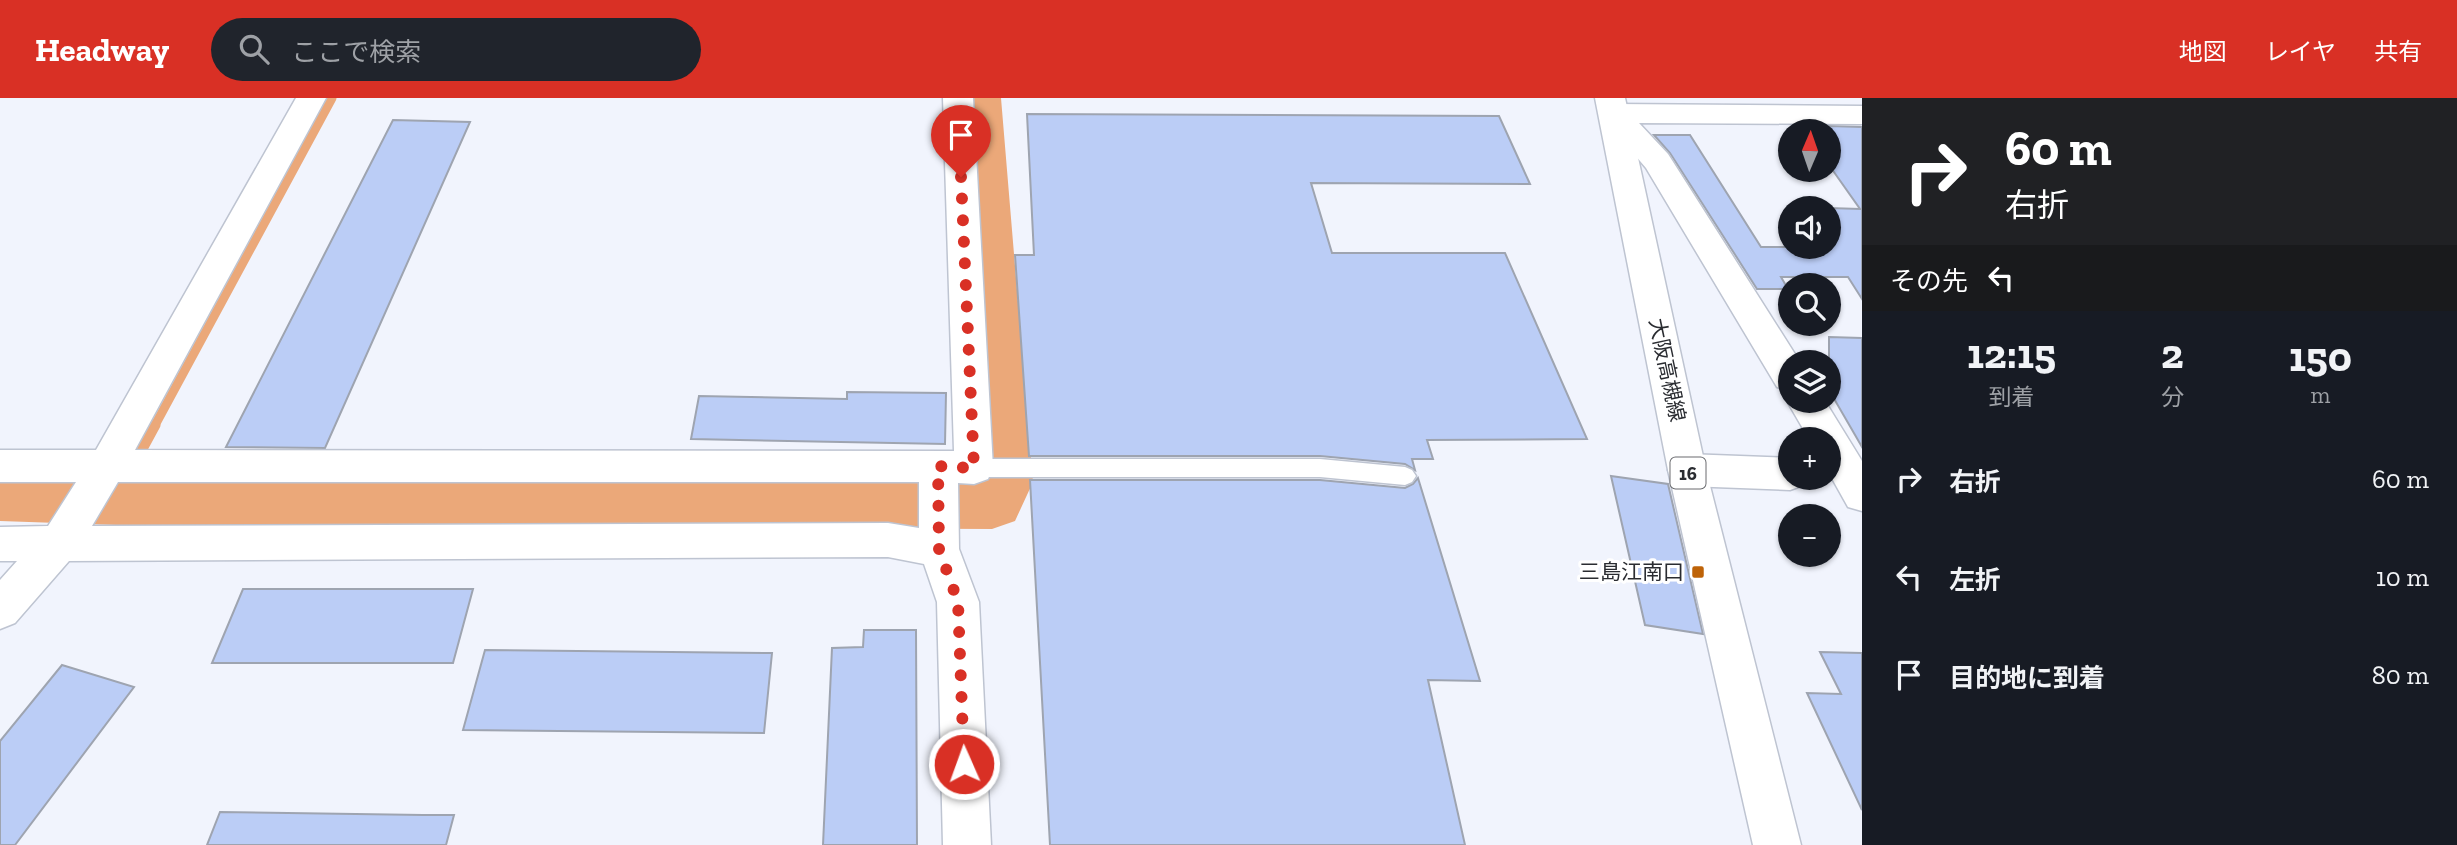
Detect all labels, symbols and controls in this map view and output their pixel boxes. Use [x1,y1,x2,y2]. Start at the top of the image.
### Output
search box [211,18,701,81]
text: Headway [35,30,169,69]
icon: search [235,30,273,68]
text: ここで検索 [291,36,421,68]
text: 地図 [2179,37,2227,66]
text: レイヤ [2265,37,2336,66]
text: 共有 [2374,37,2422,66]
pin [931,105,991,177]
icon: arrive [942,116,980,154]
north arrow [1778,119,1841,182]
map controls [1778,119,1841,567]
text: 60 m [2005,119,2112,178]
icon: right [1890,126,1981,217]
text: 右折 [2005,186,2069,224]
button: sound [1778,196,1841,259]
icon: left [1982,259,2020,297]
text: その先 [1890,265,1968,297]
button: search [1778,273,1841,336]
street label: 大阪高槻線 [1644,316,1691,424]
text: 12:15 [1967,328,2056,379]
text: 2 [2161,328,2184,379]
text: 150 [2289,331,2352,382]
button: layers [1778,350,1841,413]
text: m [2311,381,2330,409]
text: 到着 [1988,383,2034,411]
text: 分 [2161,383,2184,411]
button: + [1778,427,1841,490]
road number: 16 [1670,458,1706,488]
icon: right [1890,460,1928,498]
text: 60 m [2372,463,2429,495]
text: 右折 [1949,466,2001,498]
button: − [1778,504,1841,567]
icon: left [1890,558,1928,596]
place label: 三島江南口 [1579,559,1684,584]
text: 10 m [2376,561,2429,593]
marker: 三島江南口 [1690,564,1706,580]
text: 左折 [1949,564,2001,596]
icon: arrive [1890,656,1928,694]
text: 80 m [2372,659,2429,691]
text: 目的地に到着 [1949,662,2105,694]
position arrow [927,727,1001,801]

